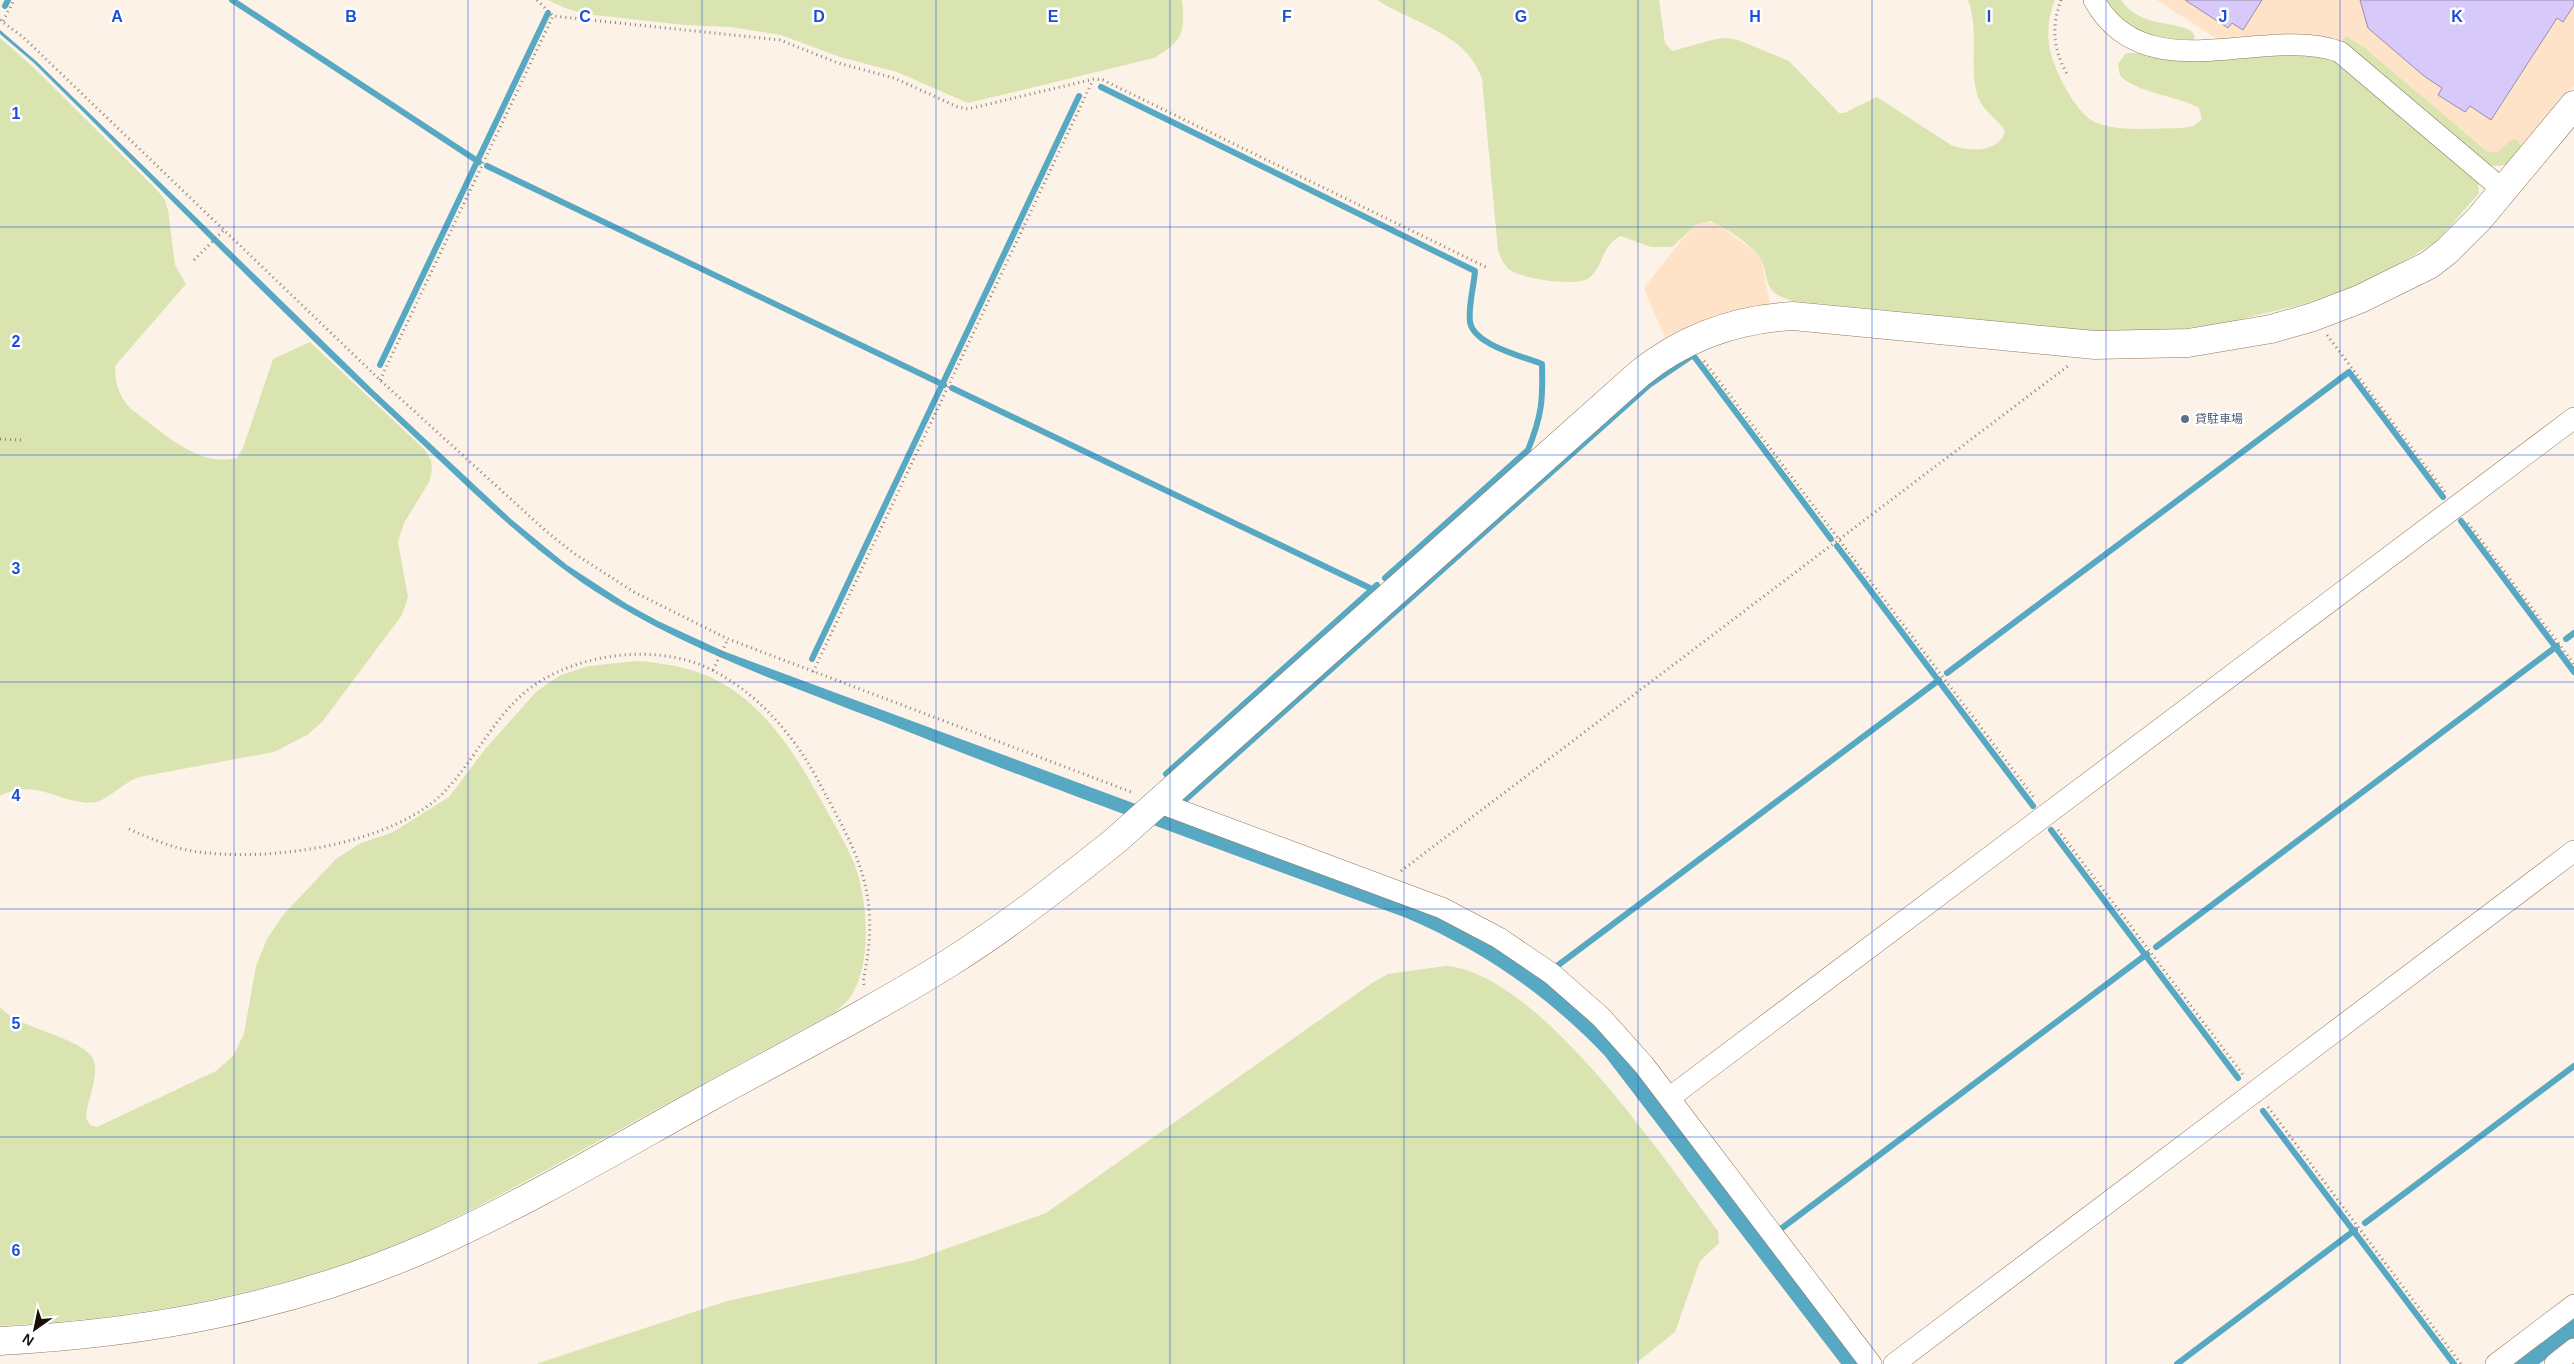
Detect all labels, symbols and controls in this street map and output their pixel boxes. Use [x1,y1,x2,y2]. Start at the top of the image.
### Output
text: A [111,8,123,25]
text: B [345,8,357,25]
text: C [579,8,591,25]
text: D [813,8,825,25]
text: E [1048,8,1059,25]
text: F [1282,8,1292,25]
text: G [1515,8,1527,25]
text: H [1749,8,1761,25]
text: I [1987,8,1991,25]
text: J [2219,8,2227,25]
text: K [2451,8,2463,25]
text: 1 [12,105,21,122]
text: 2 [12,333,21,350]
place label: 貸駐車場 [2195,412,2243,426]
marker: 貸駐車場 [2179,413,2191,425]
text: 3 [12,560,21,577]
text: 4 [12,787,21,804]
text: 5 [12,1015,21,1032]
text: 6 [12,1242,21,1259]
north arrow [10,1304,60,1354]
text: N [19,1330,37,1349]

